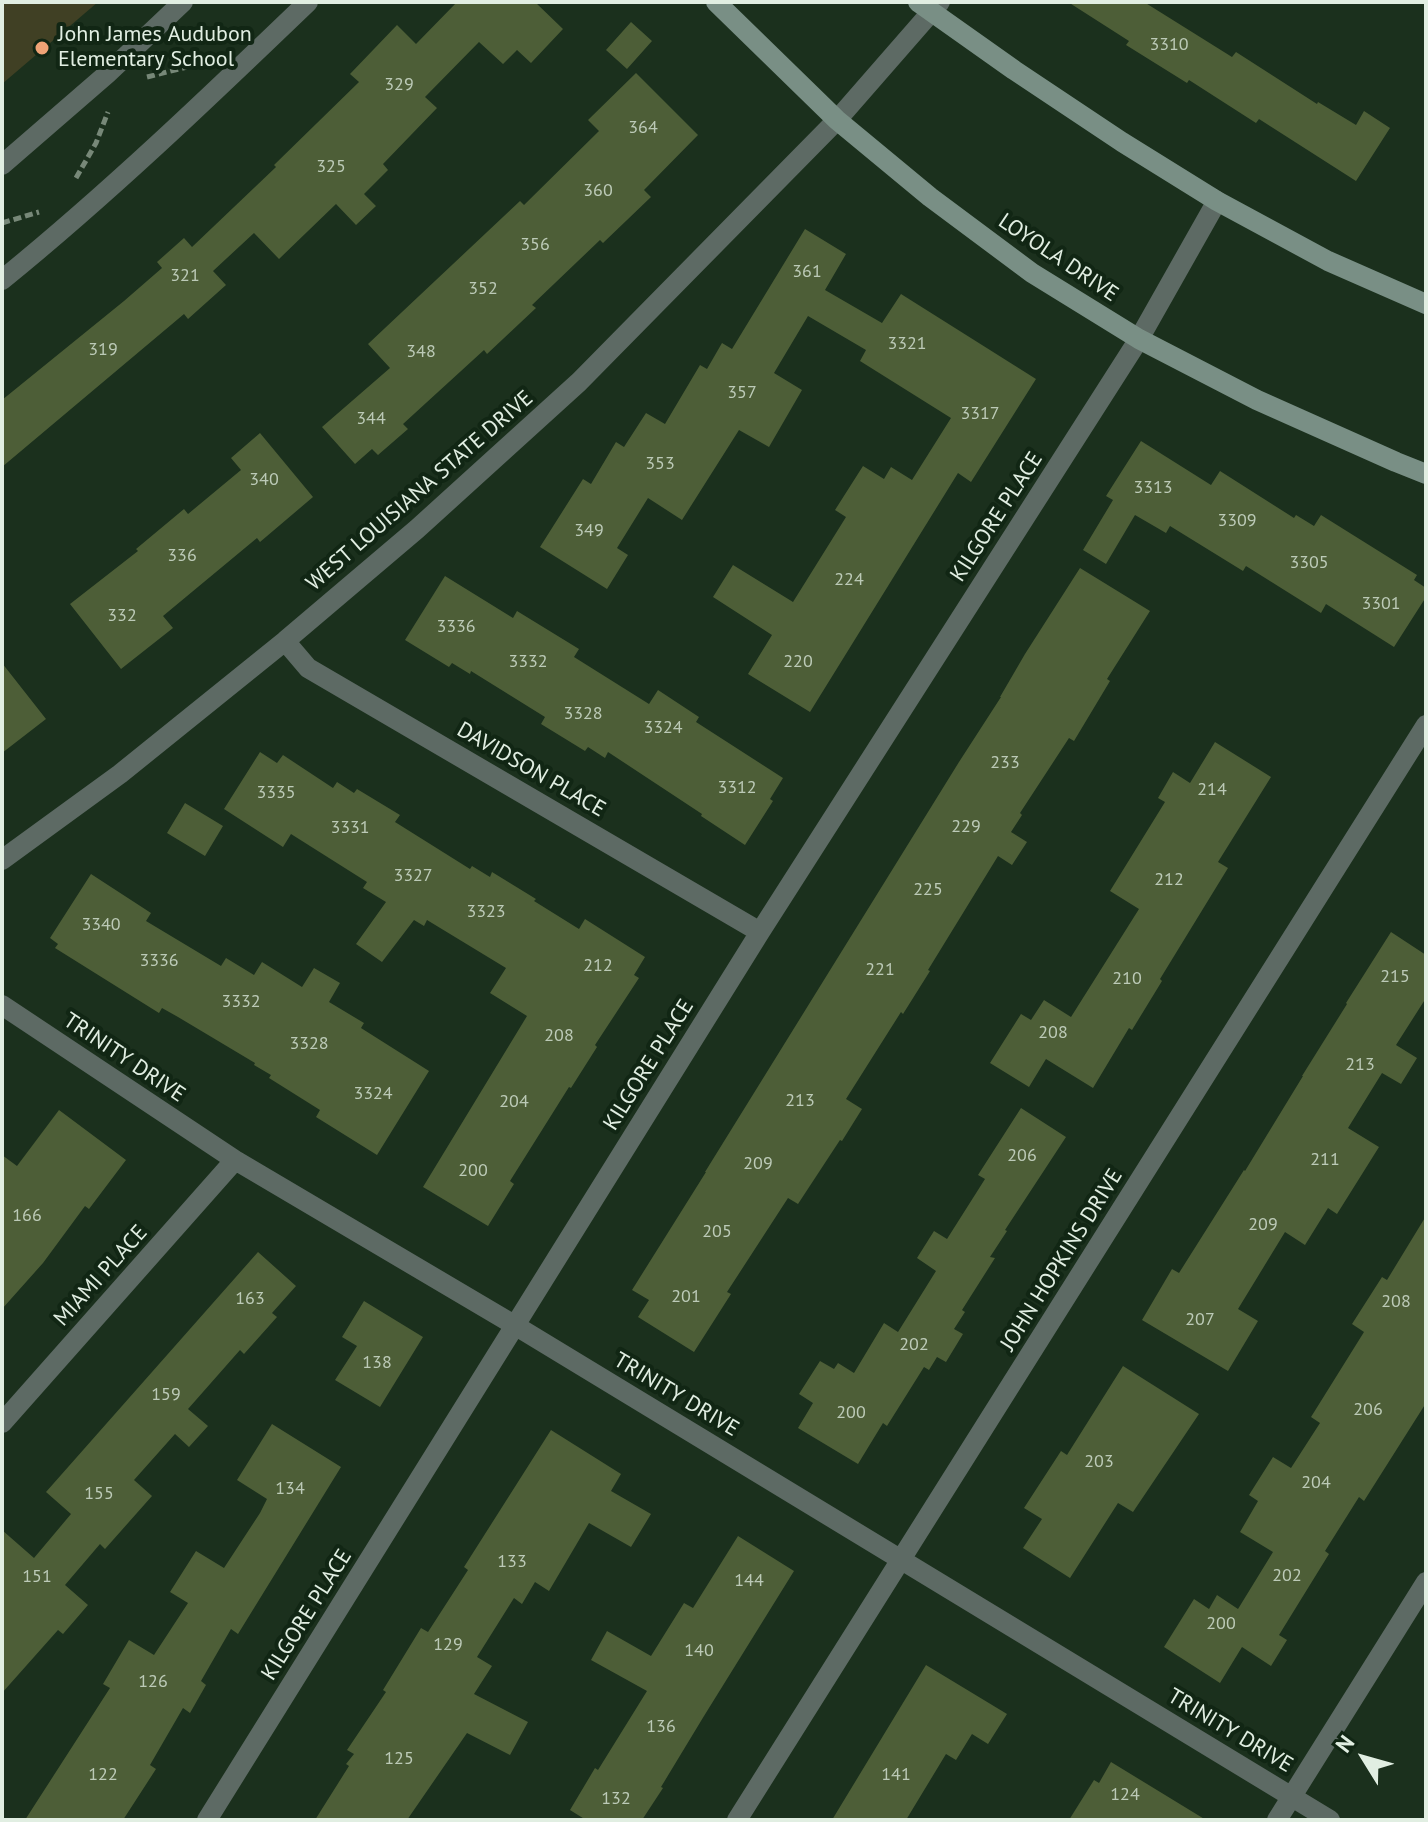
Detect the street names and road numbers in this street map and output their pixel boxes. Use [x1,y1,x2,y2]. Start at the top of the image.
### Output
street label: LOYOLA DRIVE [993,208,1123,308]
street label: WEST LOUISIANA STATE DRIVE [301,385,539,597]
street label: KILGORE PLACE [945,447,1049,587]
street label: DAVIDSON PLACE [452,717,610,823]
street label: KILGORE PLACE [598,995,700,1135]
street label: TRINITY DRIVE [58,1008,190,1108]
street label: JOHN HOPKINS DRIVE [995,1164,1129,1356]
street label: MIAMI PLACE [49,1220,153,1332]
street label: TRINITY DRIVE [609,1347,743,1443]
street label: KILGORE PLACE [256,1545,358,1685]
street label: TRINITY DRIVE [1163,1683,1297,1779]

